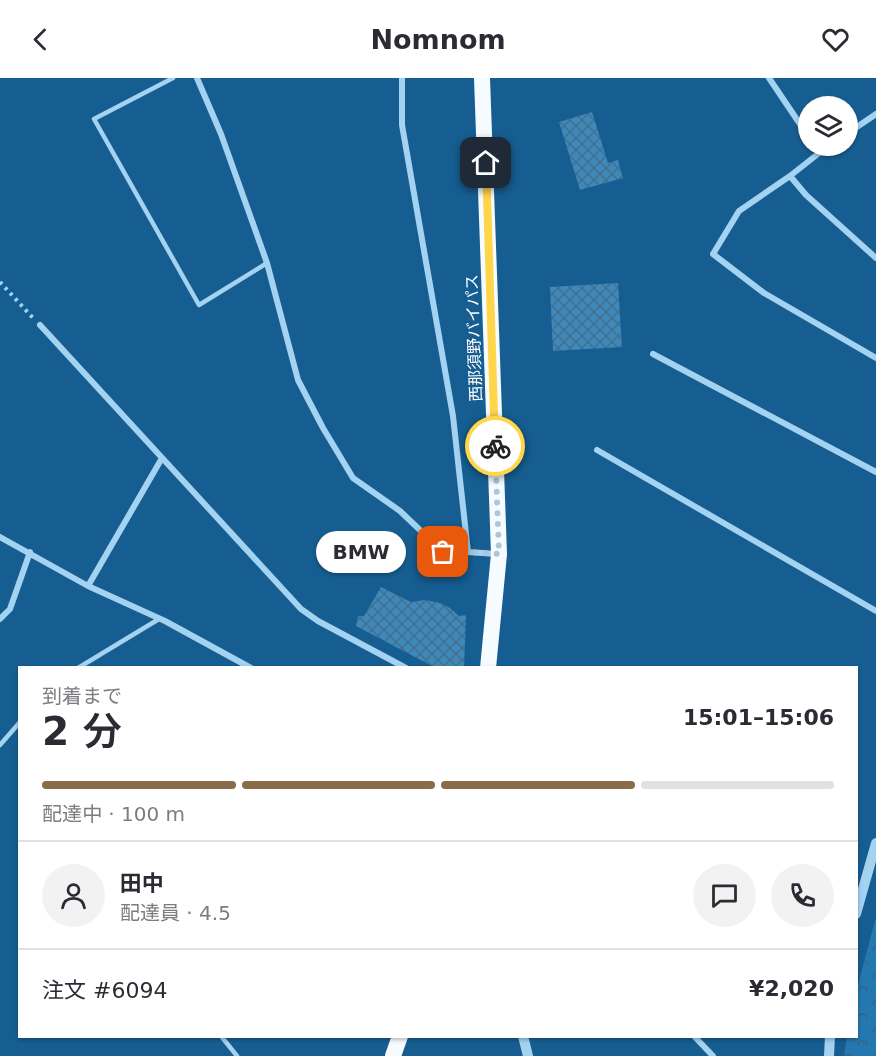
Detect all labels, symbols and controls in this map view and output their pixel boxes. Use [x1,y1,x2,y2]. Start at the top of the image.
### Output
icon: back [24,23,57,56]
icon: heart [819,23,852,56]
text: Nomnom [370,24,506,55]
map controls [798,96,858,156]
button: layers [798,96,858,156]
pin [460,137,511,188]
icon: home [469,146,502,179]
street label: 西那須野バイパス [462,274,486,402]
courier [465,416,525,476]
icon: bike [479,430,512,463]
pin [417,526,468,577]
callout: BMW [317,531,407,573]
icon: bag [426,535,459,568]
text: BMW [332,540,390,564]
text: 到着まで [42,684,122,708]
text: 15:01–15:06 [683,705,834,730]
text: 2 分 [42,709,122,754]
text: 配達中 · 100 m [42,802,185,826]
button: person [42,864,105,927]
button: chat [693,864,756,927]
button: phone [771,864,834,927]
text: 田中 [120,871,164,896]
text: 配達員 · 4.5 [120,901,231,925]
text: ¥2,020 [749,976,834,1001]
text: 注文 #6094 [42,978,167,1003]

